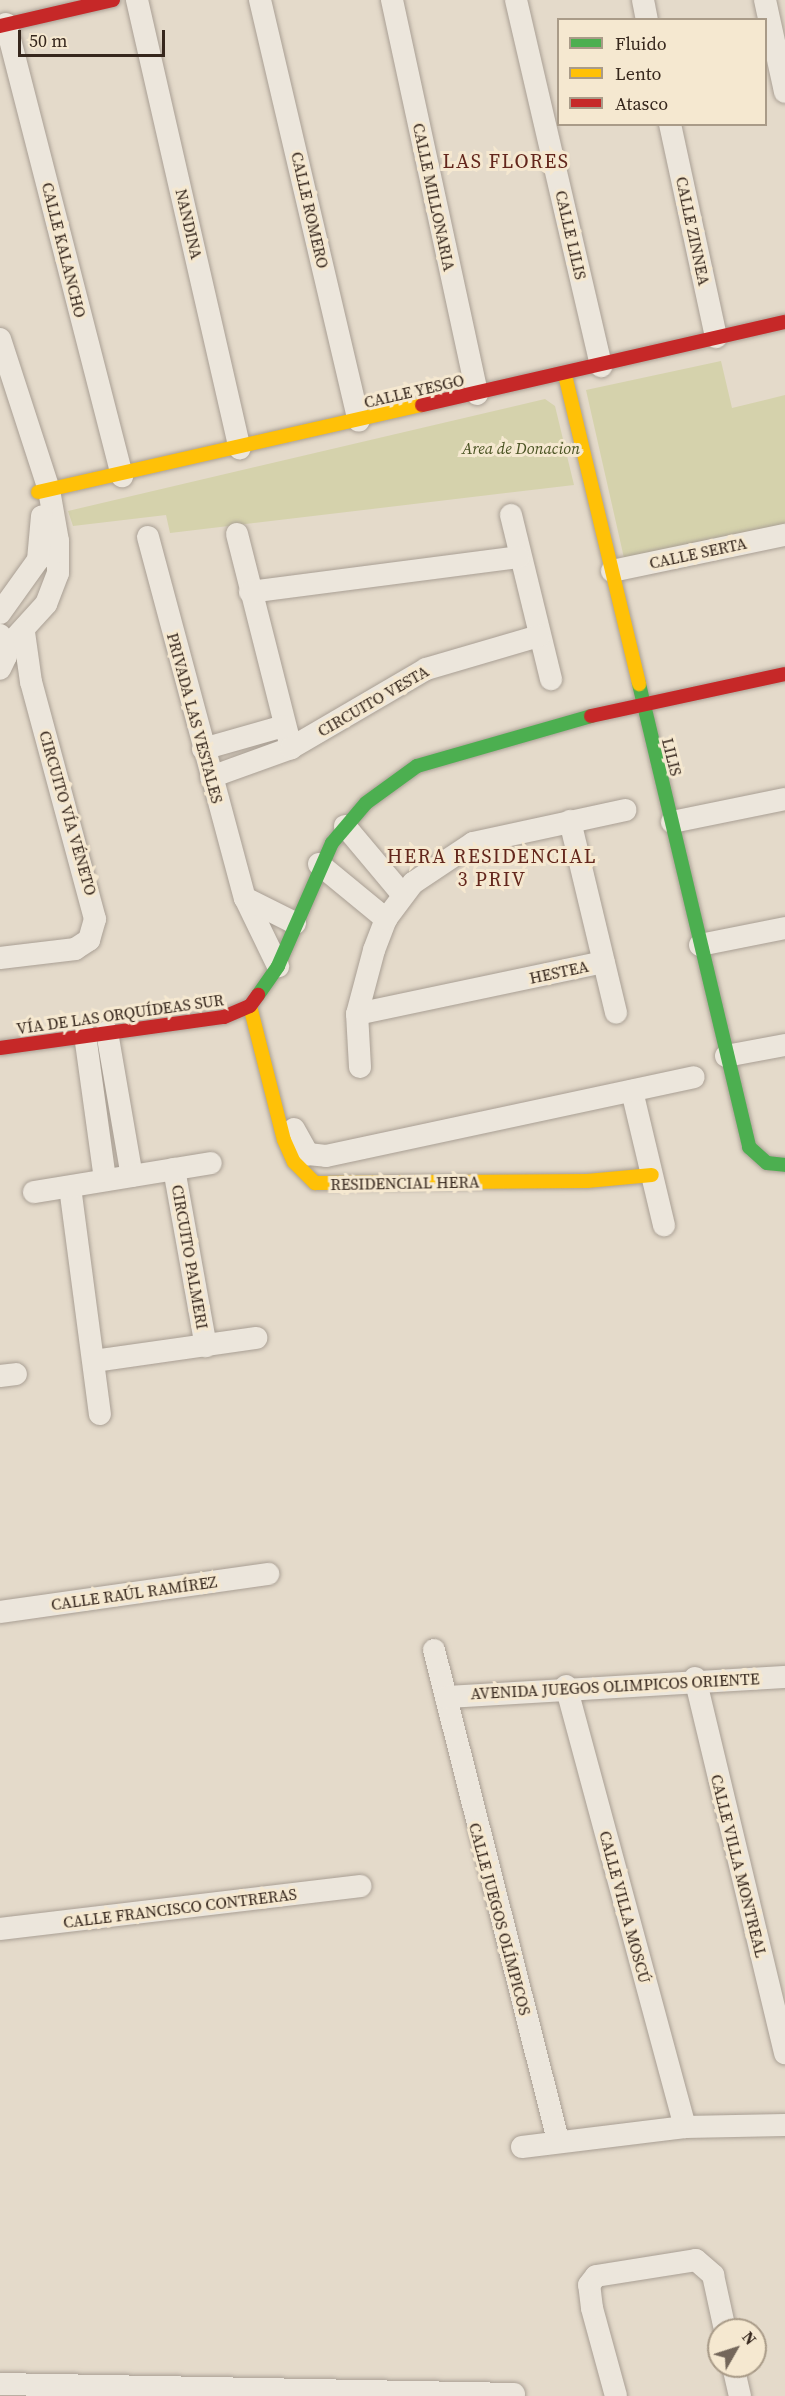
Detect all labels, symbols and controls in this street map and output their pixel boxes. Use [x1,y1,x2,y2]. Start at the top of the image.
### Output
scale bar [21,18,168,56]
legend [557,18,767,126]
text: 50 m [29,28,67,53]
text: Fluido [615,31,667,56]
text: Lento [615,61,661,86]
text: Atasco [615,91,668,116]
street label: CALLE MILLONARIA [409,121,459,273]
district label: LAS FLORES [443,149,569,173]
street label: CALLE ROMERO [287,150,333,270]
street label: CALLE ZINNEA [672,175,714,287]
street label: CALLE KALANCHO [38,180,90,320]
street label: NANDINA [172,187,206,261]
street label: CALLE LILIS [551,189,591,281]
street label: CALLE YESGO [362,370,466,412]
park label: Area de Donacion [462,438,580,458]
street label: CALLE SERTA [648,533,748,573]
street label: PRIVADA LAS VESTALES [163,630,227,806]
street label: CIRCUITO VESTA [314,661,432,741]
street label: CIRCUITO VÍA VÉNETO [35,728,101,898]
street label: LILIS [658,736,686,778]
district label: HERA RESIDENCIAL 3 PRIV [387,844,597,891]
street label: HESTEA [528,956,590,988]
street label: VÍA DE LAS ORQUÍDEAS SUR [15,990,225,1038]
street label: RESIDENCIAL HERA [330,1172,480,1194]
street label: CIRCUITO PALMERI [168,1183,212,1331]
street label: CALLE RAÚL RAMÍREZ [50,1572,218,1614]
street label: AVENIDA JUEGOS OLIMPICOS ORIENTE [470,1669,760,1703]
street label: CALLE VILLA MONTREAL [707,1772,771,1960]
street label: CALLE JUEGOS OLÍMPICOS [465,1821,535,2017]
street label: CALLE VILLA MOSCÚ [595,1829,655,1985]
street label: CALLE FRANCISCO CONTRERAS [62,1884,298,1932]
north arrow [707,2318,767,2378]
text: N [737,2326,762,2349]

